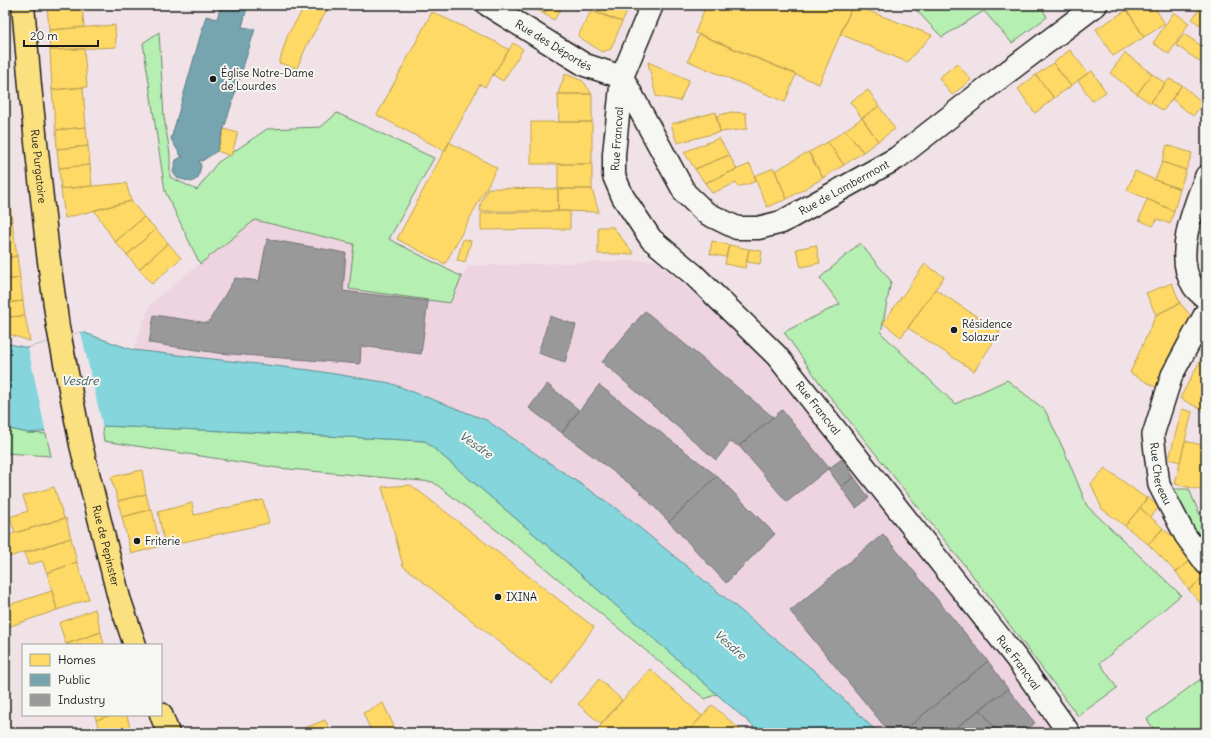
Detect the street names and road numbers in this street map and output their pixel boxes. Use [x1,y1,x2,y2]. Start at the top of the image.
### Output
street label: Rue des Déportés [513,17,593,74]
street label: Rue Francval [608,106,626,172]
street label: Rue Purgatoire [28,129,50,204]
street label: Rue de Lambermont [796,157,892,218]
street label: Rue Francval [793,378,844,437]
street label: Rue Chereau [1147,441,1175,508]
street label: Rue de Pepinster [89,504,123,588]
street label: Rue Francval [994,632,1043,692]

